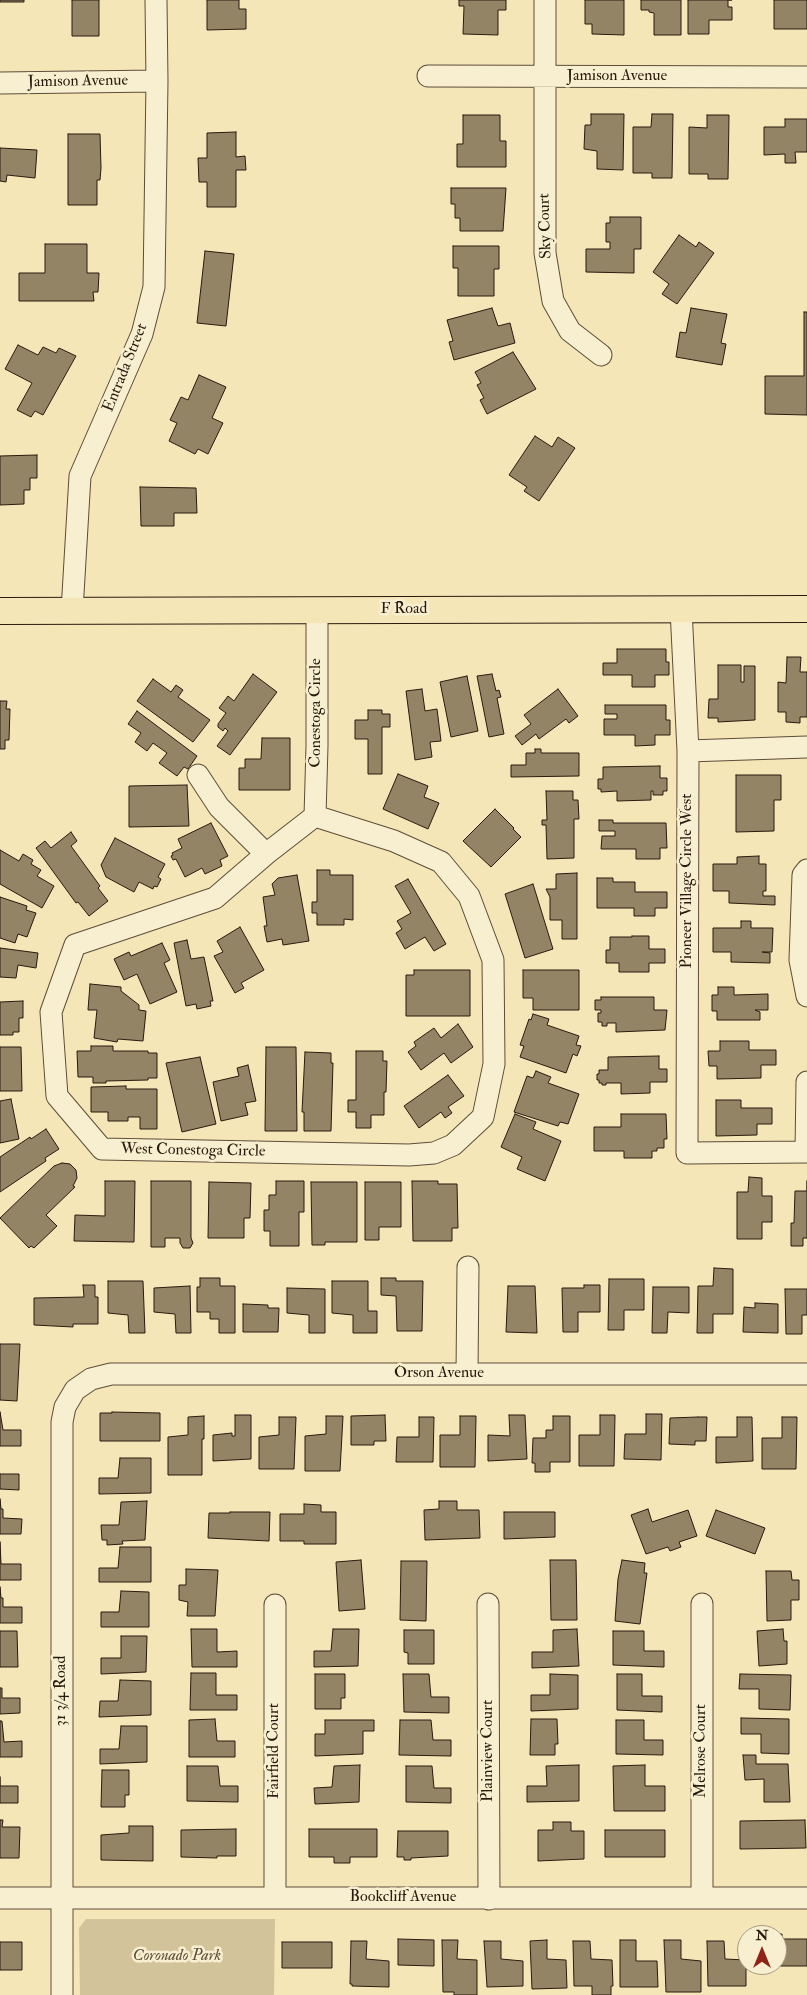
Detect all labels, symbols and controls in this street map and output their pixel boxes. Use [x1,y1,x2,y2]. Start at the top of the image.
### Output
street label: Jamison Avenue [567,67,667,87]
street label: Jamison Avenue [28,72,128,92]
street label: Sky Court [535,193,557,259]
street label: Entrada Street [100,321,152,415]
street label: F Road [381,600,427,620]
street label: Conestoga Circle [307,658,327,768]
street label: Pioneer Village Circle West [678,794,698,968]
street label: West Conestoga Circle [120,1140,266,1162]
street label: Orson Avenue [394,1364,484,1384]
street label: 31 3/4 Road [52,1656,72,1726]
street label: Plainview Court [479,1700,499,1802]
street label: Fairfield Court [265,1703,285,1799]
street label: Melrose Court [692,1704,712,1798]
street label: Bookcliff Avenue [350,1888,456,1908]
north arrow [737,1925,787,1975]
text: N [756,1927,768,1944]
park label: Coronado Park [133,1947,221,1967]

